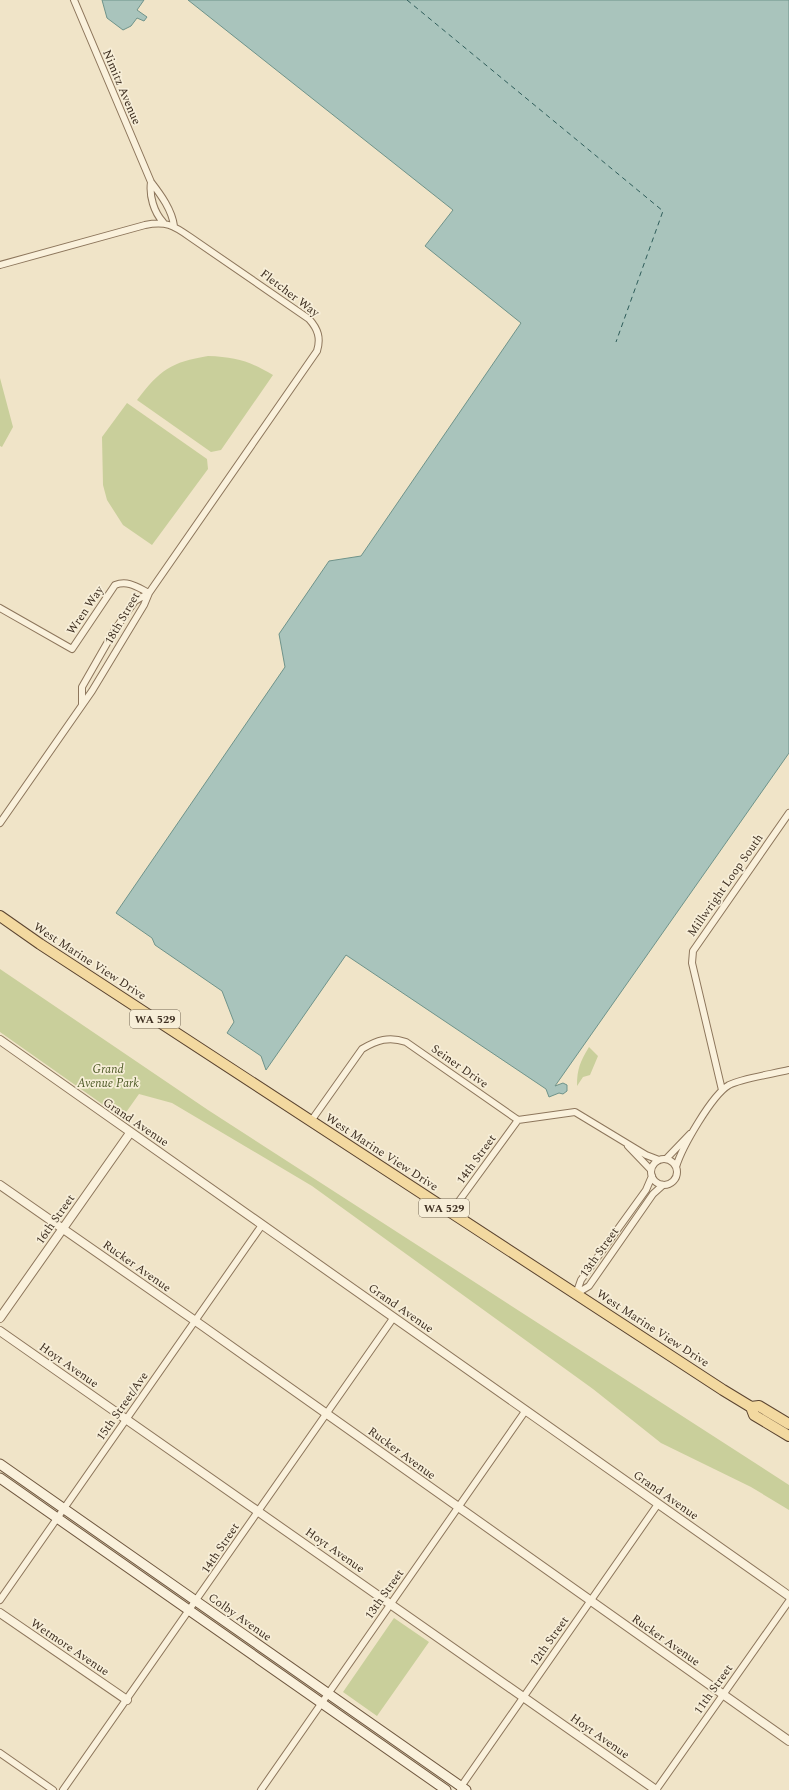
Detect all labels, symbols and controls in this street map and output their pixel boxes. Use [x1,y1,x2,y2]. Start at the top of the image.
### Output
street label: Nimitz Avenue [97,47,146,128]
street label: Fletcher Way [256,265,324,323]
street label: Wren Way [62,581,109,639]
street label: 18th Street [100,589,145,648]
street label: Millwright Loop South [683,830,768,941]
street label: West Marine View Drive [30,918,150,1005]
road number: WA 529 [130,1010,180,1028]
street label: Seiner Drive [427,1040,492,1093]
park label: Grand Avenue Park [76,1060,139,1093]
street label: Grand Avenue [99,1093,173,1152]
street label: West Marine View Drive [322,1109,442,1196]
street label: 14th Street [452,1130,501,1188]
street label: 16th Street [31,1190,80,1248]
road number: WA 529 [419,1199,469,1217]
street label: 13th Street [575,1223,624,1281]
street label: Rucker Avenue [98,1236,175,1297]
street label: Grand Avenue [364,1279,438,1338]
street label: West Marine View Drive [593,1285,713,1372]
street label: Hoyt Avenue [35,1338,103,1393]
street label: 15th Street/Ave [92,1368,153,1445]
street label: Rucker Avenue [364,1422,440,1485]
street label: Grand Avenue [629,1466,703,1525]
street label: 14th Street [196,1519,244,1578]
street label: Hoyt Avenue [301,1523,369,1578]
street label: 13th Street [360,1565,409,1623]
street label: Colby Avenue [204,1588,276,1646]
street label: Rucker Avenue [627,1610,704,1671]
street label: 12th Street [525,1612,574,1670]
street label: Wetmore Avenue [26,1614,113,1681]
street label: 11th Street [689,1660,738,1718]
street label: Hoyt Avenue [566,1709,634,1764]

